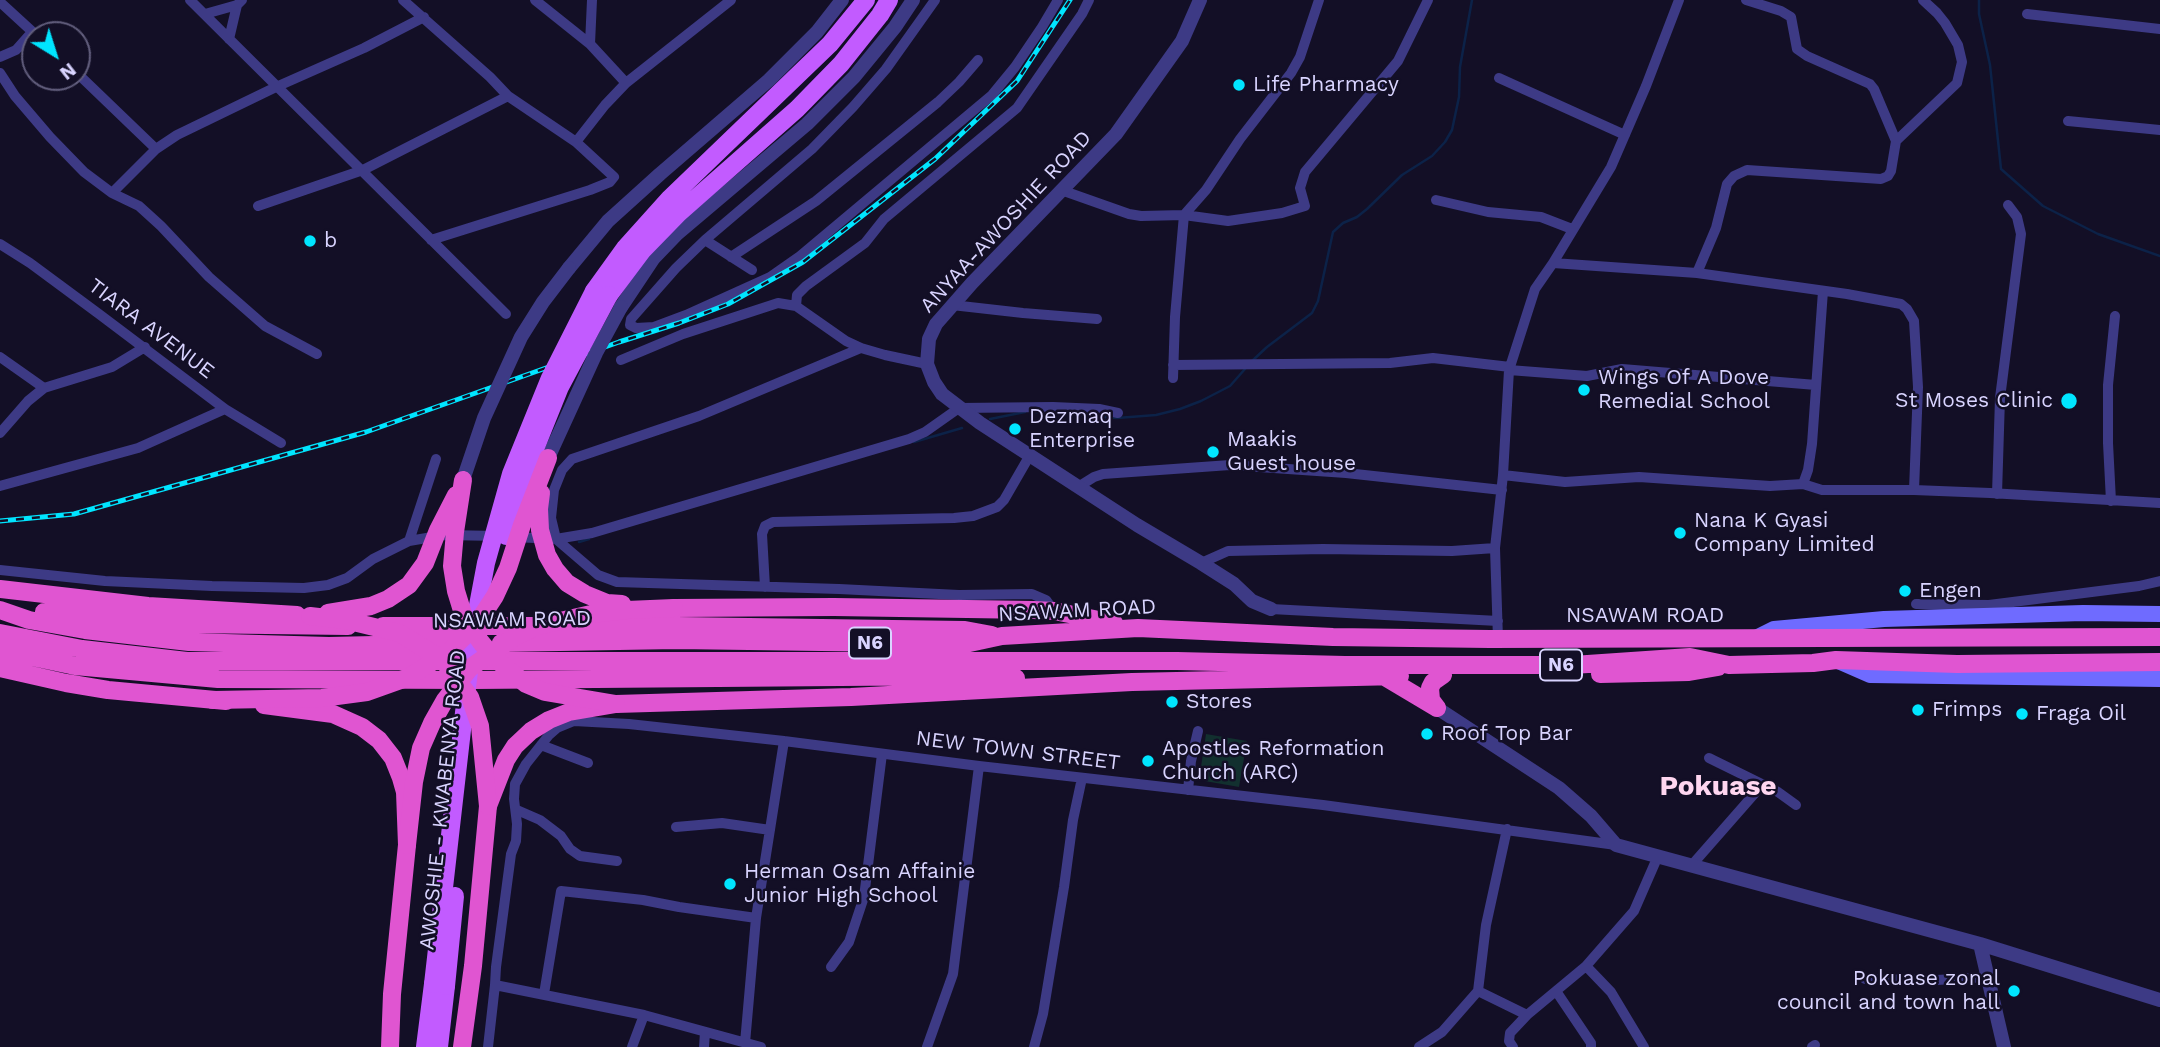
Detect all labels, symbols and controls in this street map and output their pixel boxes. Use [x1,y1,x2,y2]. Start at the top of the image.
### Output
north arrow [21,21,91,91]
text: N [55,58,81,85]
place label: Life Pharmacy [1253,72,1399,98]
marker: Life Pharmacy [1231,77,1247,93]
street label: ANYAA-AWOSHIE ROAD [915,126,1097,318]
place label: b [324,228,337,254]
marker: b [302,233,318,249]
street label: TIARA AVENUE [83,273,219,385]
place label: Wings Of A Dove Remedial School [1598,365,1770,415]
marker: Wings Of A Dove Remedial School [1576,382,1592,398]
place label: St Moses Clinic [1895,388,2053,414]
marker: St Moses Clinic [2059,391,2079,411]
place label: Dezmaq Enterprise [1029,404,1135,454]
marker: Dezmaq Enterprise [1007,421,1023,437]
place label: Maakis Guest house [1227,427,1356,477]
marker: Maakis Guest house [1205,444,1221,460]
place label: Nana K Gyasi Company Limited [1694,508,1875,558]
marker: Nana K Gyasi Company Limited [1672,525,1688,541]
place label: Engen [1919,578,1982,604]
marker: Engen [1897,583,1913,599]
street label: NSAWAM ROAD [997,594,1157,628]
street label: NSAWAM ROAD [1566,603,1724,629]
street label: NSAWAM ROAD [433,606,591,634]
road number: N6 [849,628,891,658]
street label: AWOSHIE - KWABENYA ROAD [415,649,471,951]
road number: N6 [1540,650,1582,680]
place label: Stores [1186,689,1252,715]
marker: Stores [1164,694,1180,710]
place label: Frimps [1932,697,2002,723]
place label: Fraga Oil [2036,701,2126,727]
marker: Frimps [1910,702,1926,718]
marker: Fraga Oil [2014,706,2030,722]
place label: Roof Top Bar [1441,721,1573,747]
street label: NEW TOWN STREET [914,726,1122,776]
marker: Roof Top Bar [1419,726,1435,742]
place label: Apostles Reformation Church (ARC) [1162,736,1384,786]
marker: Apostles Reformation Church (ARC) [1140,753,1156,769]
district label: Pokuase [1660,770,1776,804]
place label: Herman Osam Affainie Junior High School [744,859,975,909]
marker: Herman Osam Affainie Junior High School [722,876,738,892]
place label: Pokuase zonal council and town hall [1777,966,2000,1016]
marker: Pokuase zonal council and town hall [2006,983,2022,999]

